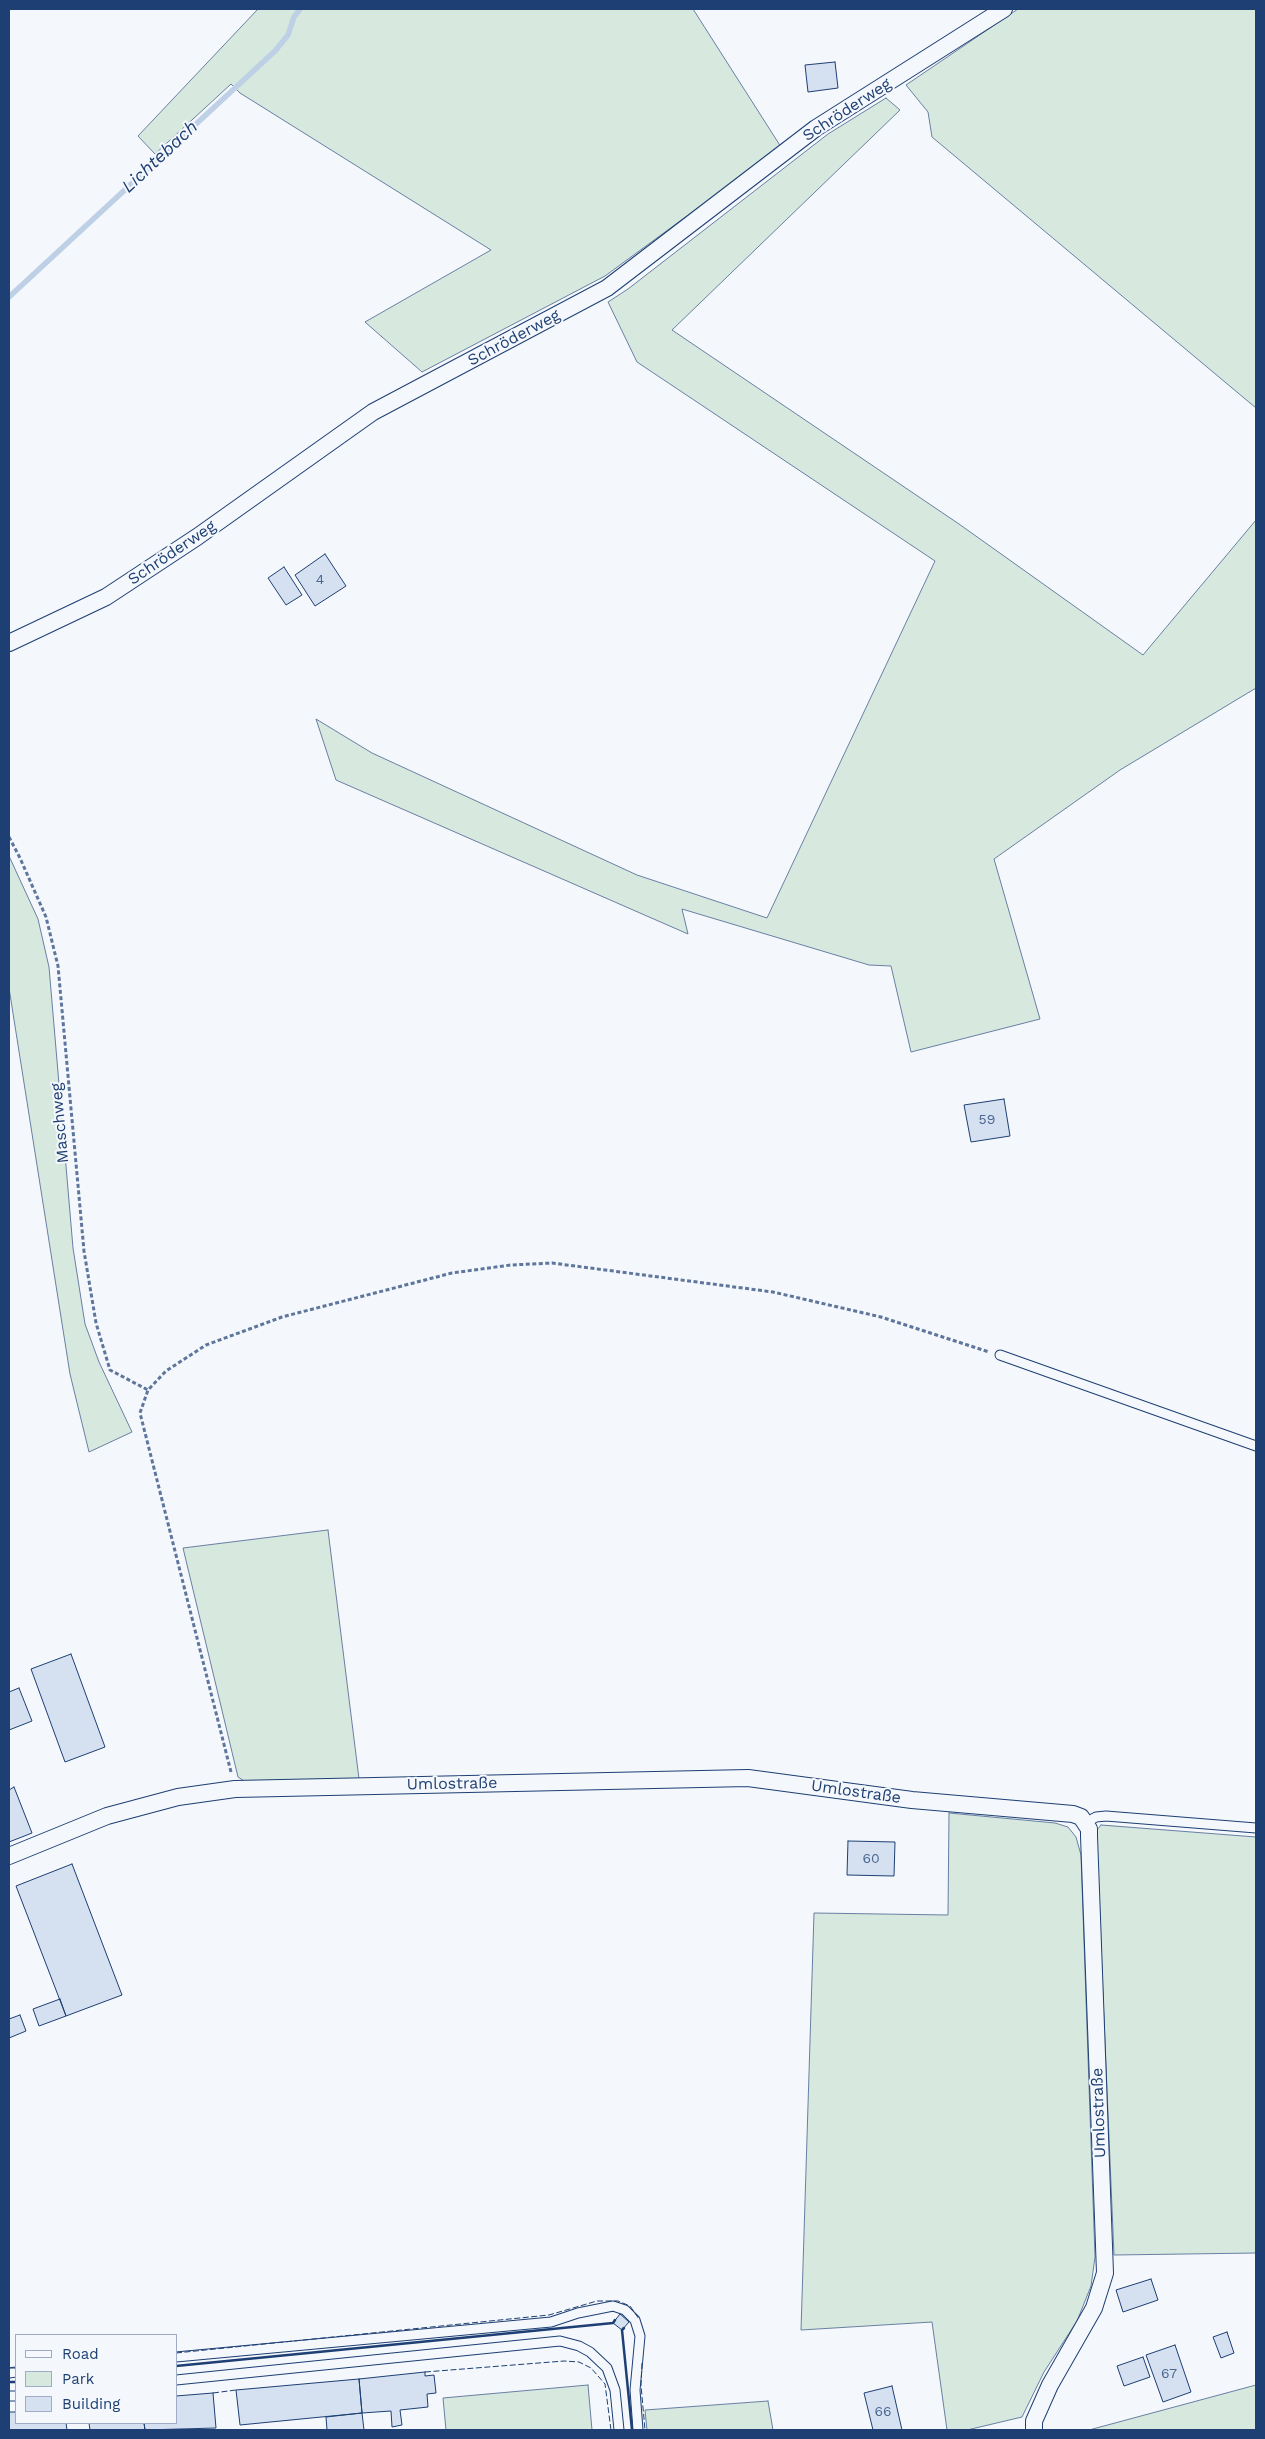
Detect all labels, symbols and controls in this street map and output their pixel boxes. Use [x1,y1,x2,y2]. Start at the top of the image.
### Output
street label: Schröderweg [799,74,895,146]
water label: Lichtebach [118,116,202,198]
street label: Schröderweg [465,306,563,370]
street label: Schröderweg [124,517,220,589]
house number: 4 [316,572,324,588]
street label: Maschweg [47,1082,73,1164]
house number: 59 [979,1112,995,1128]
street label: Umlostraße [407,1774,497,1794]
street label: Umlostraße [810,1776,902,1808]
house number: 60 [862,1851,880,1867]
street label: Umlostraße [1088,2067,1110,2159]
legend [15,2334,178,2424]
text: Road [62,2345,99,2363]
house number: 67 [1161,2366,1177,2382]
text: Park [62,2370,94,2388]
text: Building [62,2395,120,2413]
house number: 66 [874,2404,892,2420]

